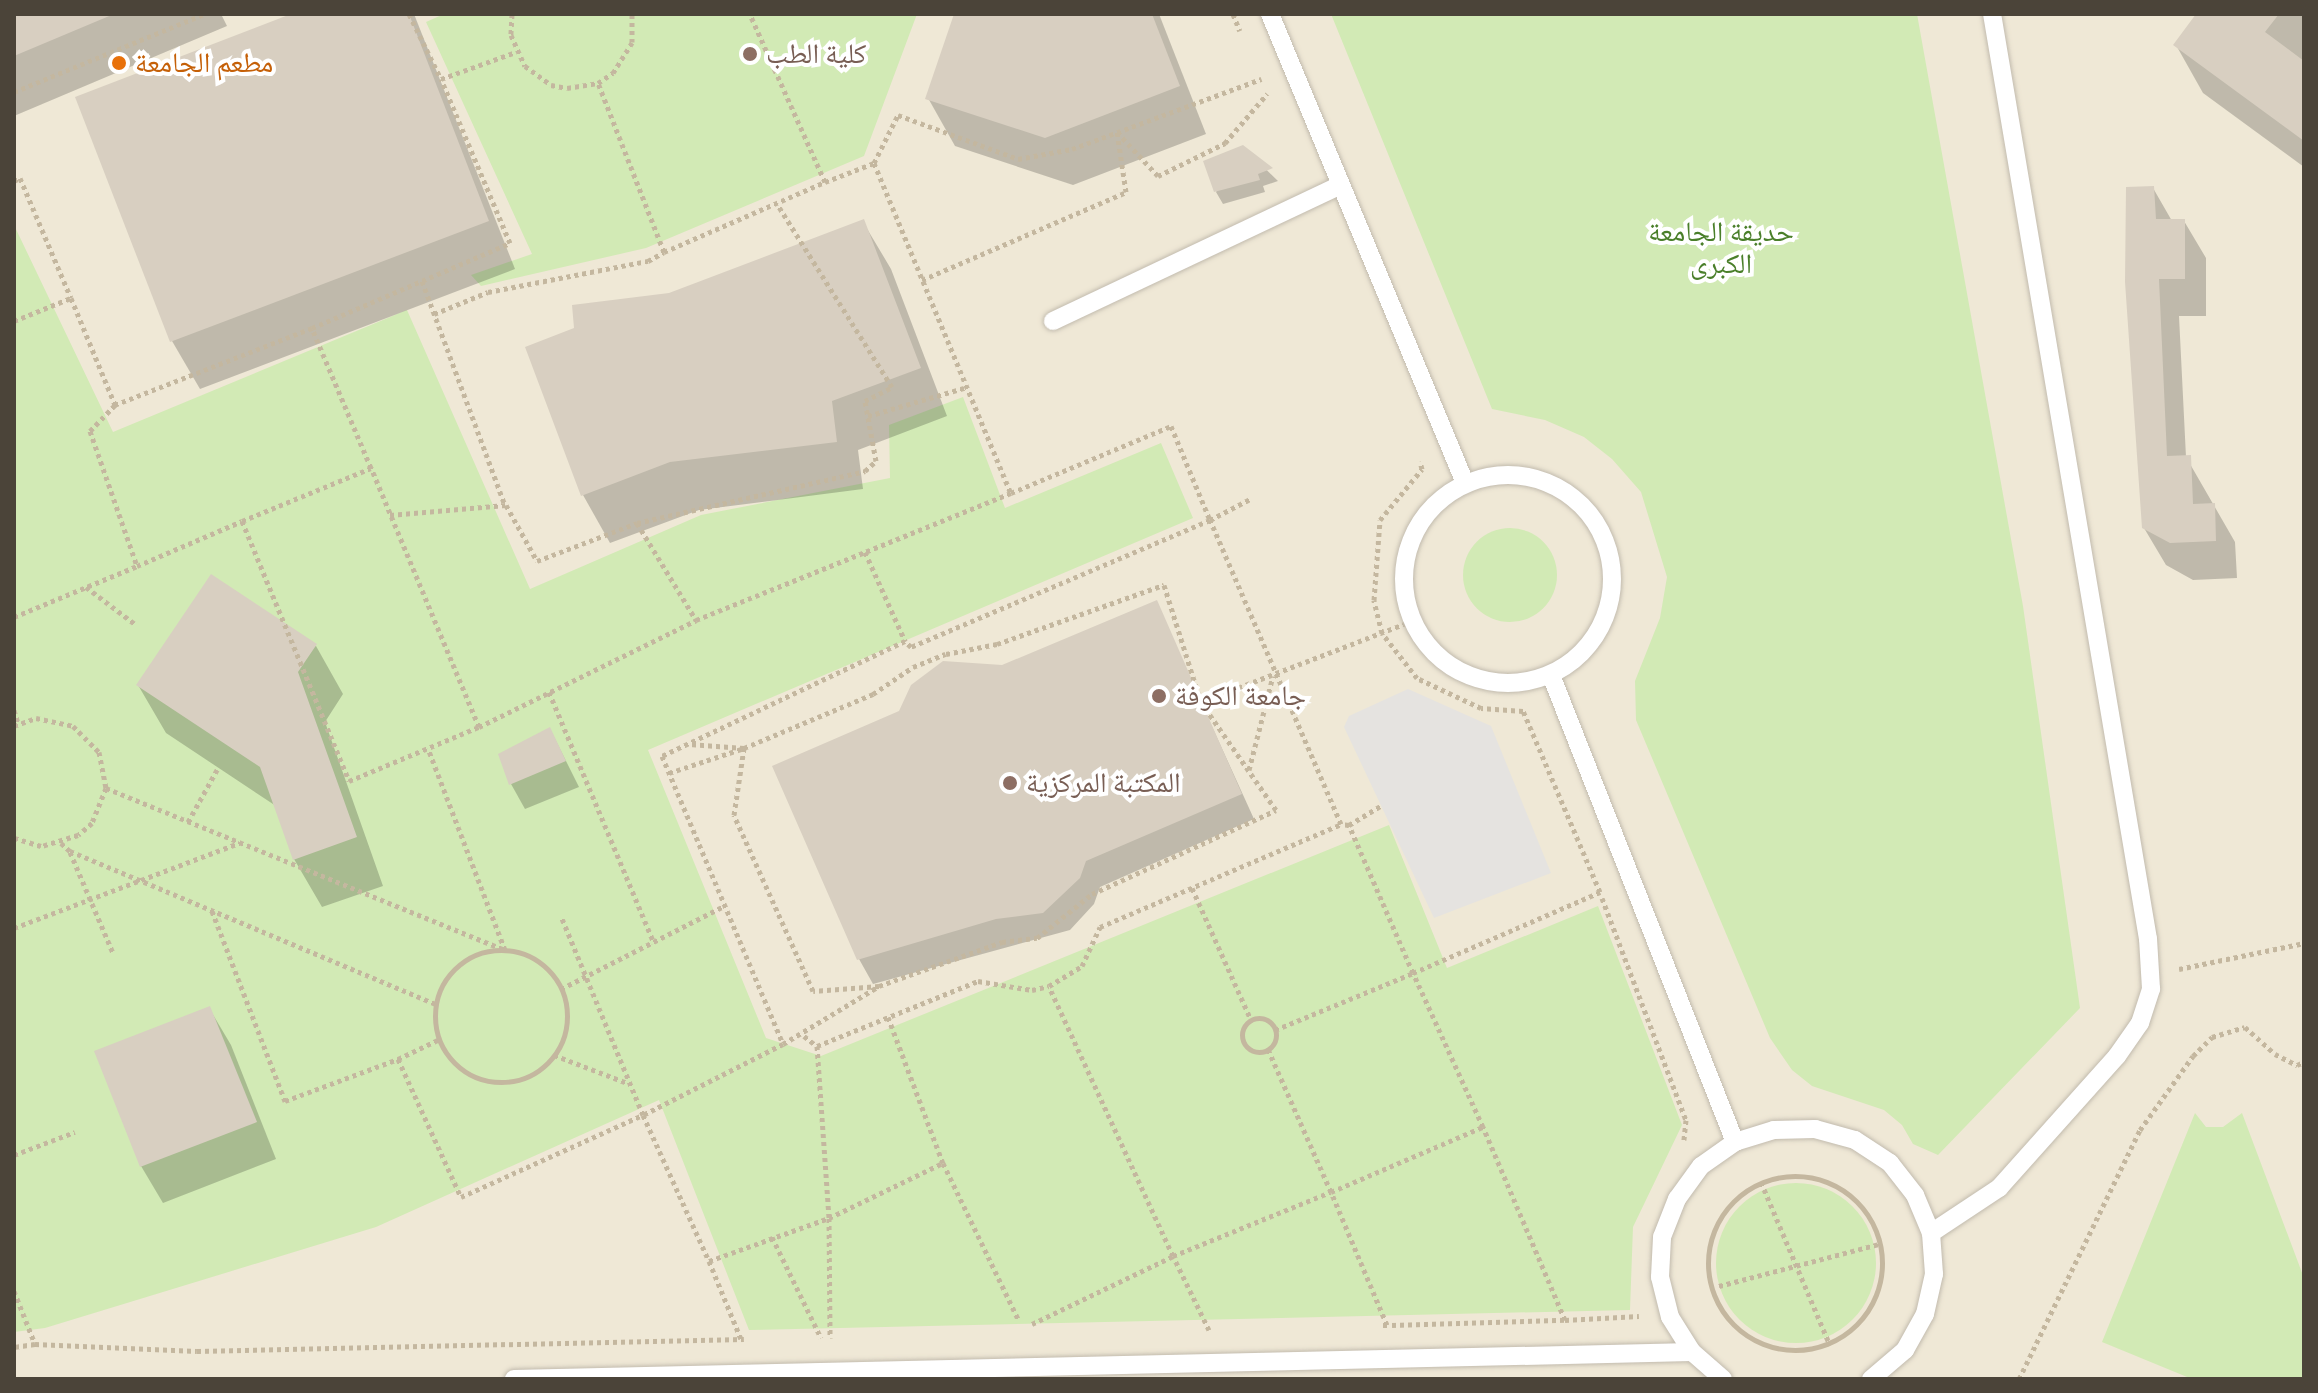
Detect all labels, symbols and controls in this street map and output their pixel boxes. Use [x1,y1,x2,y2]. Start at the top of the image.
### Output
place label: كلية الطب [766,37,866,71]
marker: كلية الطب [741,45,759,63]
place label: مطعم الجامعة [135,46,273,80]
marker: مطعم الجامعة [110,54,128,72]
park label: حديقة الجامعة الكبرى [1648,215,1794,281]
place label: جامعة الكوفة [1175,679,1306,713]
marker: جامعة الكوفة [1150,687,1168,705]
place label: المكتبة المركزية [1026,766,1181,800]
marker: المكتبة المركزية [1001,774,1019,792]

